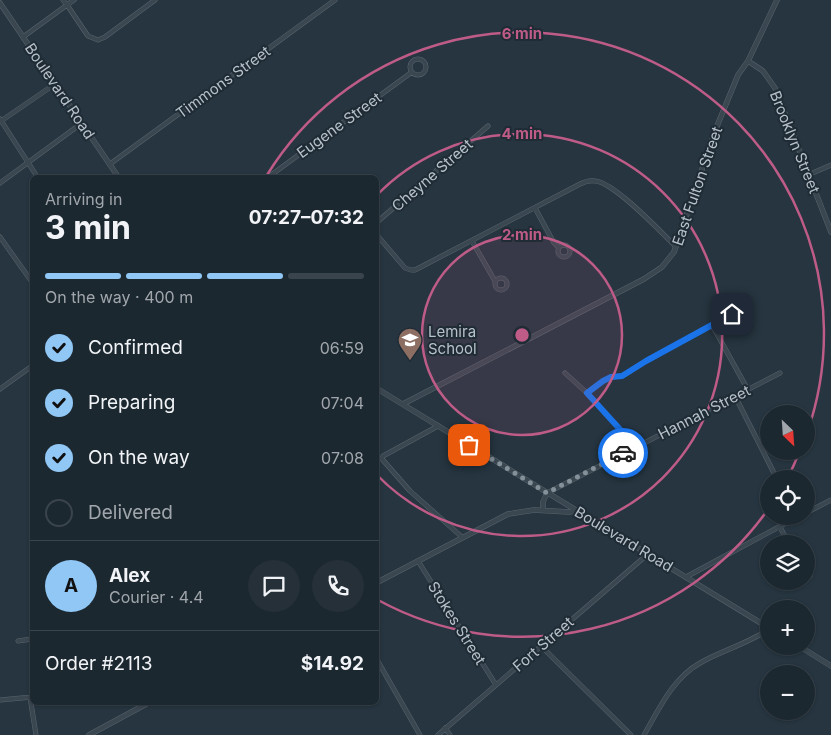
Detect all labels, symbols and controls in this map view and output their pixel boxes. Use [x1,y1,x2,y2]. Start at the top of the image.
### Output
text: 6 min [502,24,542,43]
street label: Boulevard Road [21,39,99,143]
street label: Timmons Street [172,41,274,123]
street label: Eugene Street [293,88,385,162]
street label: Brooklyn Street [766,88,824,196]
text: 4 min [502,124,542,143]
street label: East Fulton Street [668,124,726,248]
street label: Cheyne Street [388,135,476,215]
text: Arriving in [45,189,122,209]
text: 07:27–07:32 [249,206,364,229]
text: 3 min [45,208,131,247]
text: 2 min [502,225,542,244]
text: On the way · 400 m [45,287,193,307]
pin [711,293,753,335]
icon: home [718,300,746,328]
place label: Lemira School [428,322,477,358]
centre of rings [513,326,531,344]
school or university icon: Lemira School [397,327,423,361]
icon: check [45,334,73,362]
text: Confirmed [88,336,183,359]
text: 06:59 [320,338,364,358]
street label: Hannah Street [655,381,753,443]
icon: check [45,389,73,417]
text: Preparing [88,391,175,414]
text: 07:04 [321,393,364,413]
north arrow [760,405,815,460]
map controls [760,405,815,720]
pin [448,424,490,466]
courier [598,428,648,478]
icon: bag [455,431,483,459]
icon: car [609,439,637,467]
icon: check [45,444,73,472]
text: On the way [88,446,190,469]
text: 07:08 [321,448,364,468]
button: locate [760,470,815,525]
text: Delivered [88,501,173,524]
street label: Boulevard Road [571,502,677,576]
button: layers [760,535,815,590]
button: chat [248,560,300,612]
button: phone [312,560,364,612]
text: Alex [109,564,150,587]
text: A [64,574,78,597]
street label: Stokes Street [424,578,490,668]
text: Courier · 4.4 [109,587,204,607]
button: + [760,600,815,655]
street label: Fort Street [509,612,577,676]
text: Order #2113 [45,652,152,675]
text: $14.92 [301,652,364,675]
button: − [760,665,815,720]

